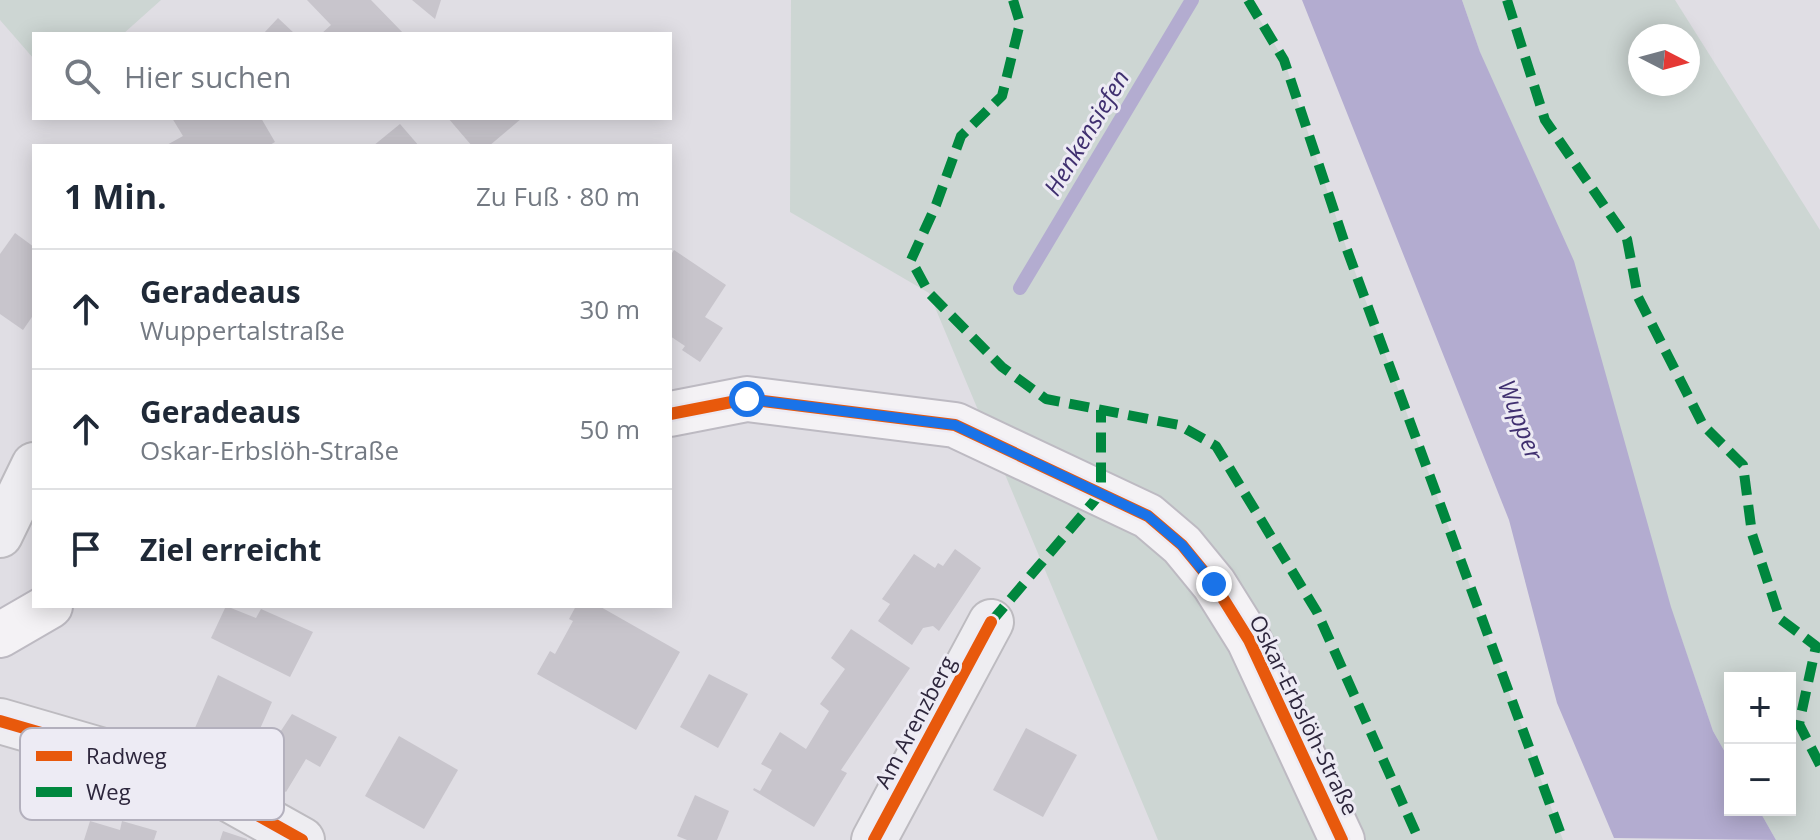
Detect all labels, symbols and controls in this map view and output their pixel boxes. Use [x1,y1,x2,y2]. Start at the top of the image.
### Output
north arrow [1628,24,1700,96]
search box [32,32,672,120]
icon: search [60,54,104,98]
text: Hier suchen [124,56,291,97]
water label: Henkensiefen [1035,63,1136,201]
text: 1 Min. [64,173,167,219]
text: Zu Fuß · 80 m [476,178,640,214]
text: Geradeaus [140,271,301,312]
icon: ahead [64,287,108,331]
text: 30 m [579,291,640,327]
text: Wuppertalstraße [140,312,345,348]
water label: Wupper [1491,375,1552,466]
route start [729,381,765,417]
text: Geradeaus [140,391,301,432]
icon: ahead [64,407,108,451]
text: 50 m [579,411,640,447]
text: Oskar-Erbslöh-Straße [140,432,399,468]
icon: arrive [64,527,108,571]
text: Ziel erreicht [140,529,321,570]
route end [1196,566,1232,602]
street label: Oskar-Erbslöh-Straße [1243,610,1366,820]
street label: Am Arenzberg [867,650,962,793]
map controls [1724,672,1796,816]
button: + [1724,672,1796,744]
legend [20,728,284,820]
text: Radweg [86,740,167,770]
button: − [1724,744,1796,816]
text: Weg [86,776,131,806]

